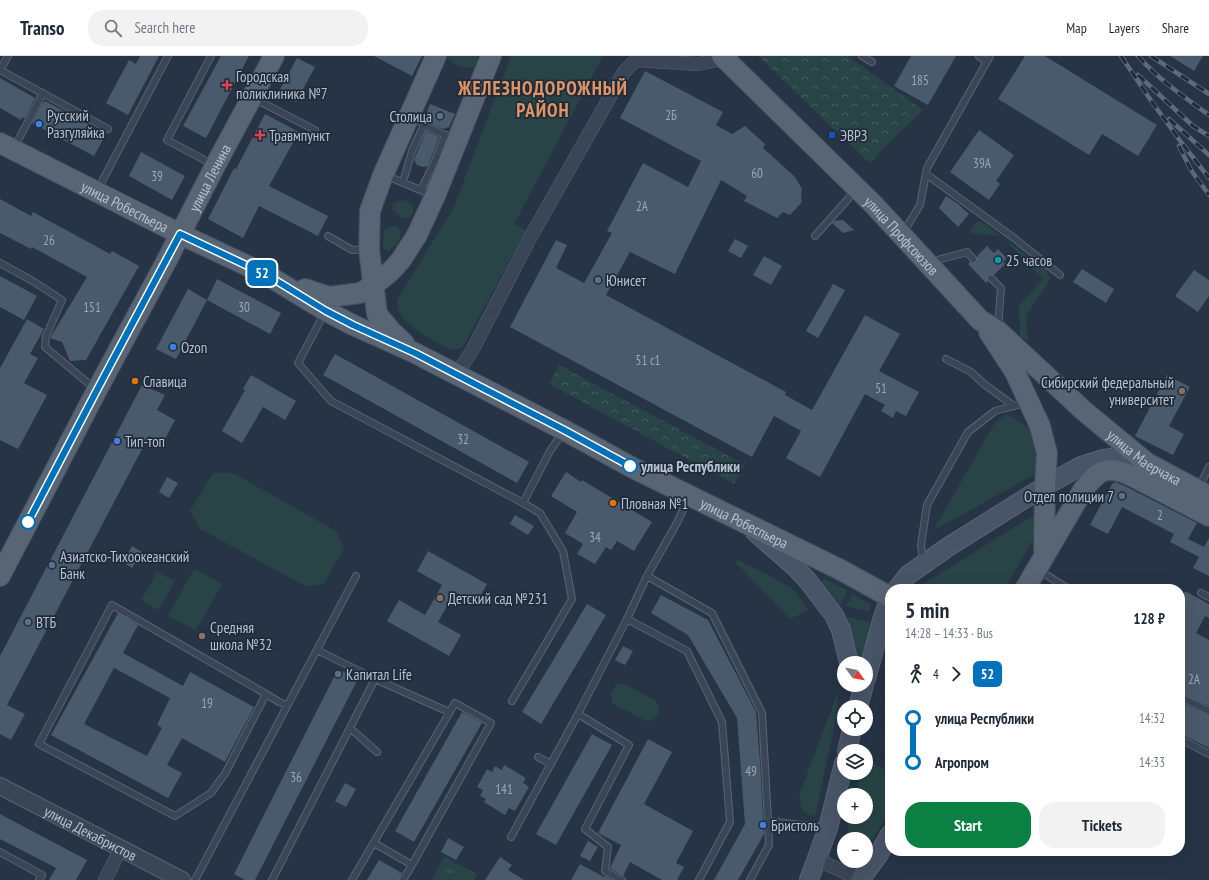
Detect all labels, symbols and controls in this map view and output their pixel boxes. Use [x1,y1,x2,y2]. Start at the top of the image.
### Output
search box [88,10,368,46]
text: Transo [20,16,64,40]
icon: search [102,17,124,39]
text: Search here [134,18,195,37]
text: Map [1066,19,1087,37]
text: Layers [1109,19,1140,37]
text: Share [1162,19,1189,37]
place label: Городская поликлиника №7 [236,67,328,103]
house number: 185 [911,72,929,89]
district label: ЖЕЛЕЗНОДОРОЖНЫЙ РАЙОН [457,76,628,122]
marker: Городская поликлиника №7 [221,79,233,91]
place label: Русский Разгуляйка [47,106,105,142]
place label: Столица [389,107,432,126]
house number: 2Б [665,107,677,124]
marker: Столица [435,111,445,121]
marker: Русский Разгуляйка [34,119,44,129]
place label: Травмпункт [269,126,330,145]
place label: ЭВРЗ [840,126,867,145]
marker: Травмпункт [254,129,266,141]
marker: ЭВРЗ [827,130,837,140]
street label: улица Ленина [184,141,235,215]
house number: 39А [973,155,992,172]
house number: 60 [751,165,763,182]
house number: 39 [151,168,163,185]
street label: улица Робеспьера [78,176,172,236]
street label: улица Профсоюзов [861,192,943,279]
house number: 2А [636,198,649,215]
house number: 26 [43,232,55,249]
place label: 25 часов [1006,251,1052,270]
marker: 25 часов [993,255,1003,265]
line badge: 52 [244,260,280,286]
text: 52 [255,264,269,282]
place label: Юнисет [606,271,646,290]
marker: Юнисет [593,275,603,285]
house number: 151 [83,299,101,316]
house number: 30 [238,299,250,316]
place label: Ozon [181,338,207,357]
marker: Ozon [168,342,178,352]
house number: 51 с1 [636,352,661,369]
place label: Славица [143,372,187,391]
place label: Сибирский федеральный университет [1041,373,1174,409]
marker: Славица [130,376,140,386]
house number: 51 [875,380,887,397]
marker: Сибирский федеральный университет [1177,386,1187,396]
street label: улица Маерчака [1104,425,1185,489]
house number: 32 [457,431,469,448]
place label: Тип-топ [125,432,165,451]
marker: Тип-топ [112,436,122,446]
place label: улица Республики [640,457,740,476]
marker: улица Республики [622,458,638,474]
place label: Отдел полиции 7 [1024,487,1114,506]
marker: Отдел полиции 7 [1117,491,1127,501]
street label: улица Робеспьера [697,493,791,552]
place label: Пловная №1 [621,494,688,513]
marker: Пловная №1 [608,498,618,508]
house number: 2 [1157,507,1163,524]
unlabelled marker [20,514,36,530]
house number: 34 [589,529,601,546]
place label: Азиатско-Тихоокеанский Банк [60,547,189,583]
marker: Азиатско-Тихоокеанский Банк [47,560,57,570]
place label: Детский сад №231 [448,589,548,608]
marker: Детский сад №231 [435,593,445,603]
text: 5 min [905,596,949,624]
text: 128 ₽ [1133,609,1165,628]
place label: ВТБ [36,613,56,632]
marker: ВТБ [23,617,33,627]
place label: Средняя школа №32 [210,618,272,654]
text: 14:28 – 14:33 · Bus [905,625,993,642]
marker: Средняя школа №32 [197,631,207,641]
north arrow [837,656,873,692]
map controls [837,656,873,868]
icon: walk [905,663,927,685]
icon: forward [945,663,967,685]
place label: Капитал Life [346,665,412,684]
text: 52 [981,665,994,683]
text: 4 [933,666,939,683]
marker: Капитал Life [333,669,343,679]
house number: 2А [1188,671,1201,688]
house number: 19 [201,695,213,712]
button: locate [837,700,873,736]
text: улица Республики [935,709,1034,728]
text: 14:32 [1139,710,1165,727]
button: layers [837,744,873,780]
text: Агропром [935,753,989,772]
text: 14:33 [1139,754,1165,771]
house number: 49 [745,763,757,780]
house number: 36 [290,769,302,786]
house number: 141 [495,781,513,798]
button: + [837,788,873,824]
street label: улица Декабристов [41,801,140,865]
button: Start [905,802,1031,848]
button: Tickets [1039,802,1165,848]
place label: Бристоль [771,816,819,835]
marker: Бристоль [758,820,768,830]
button: − [837,832,873,868]

